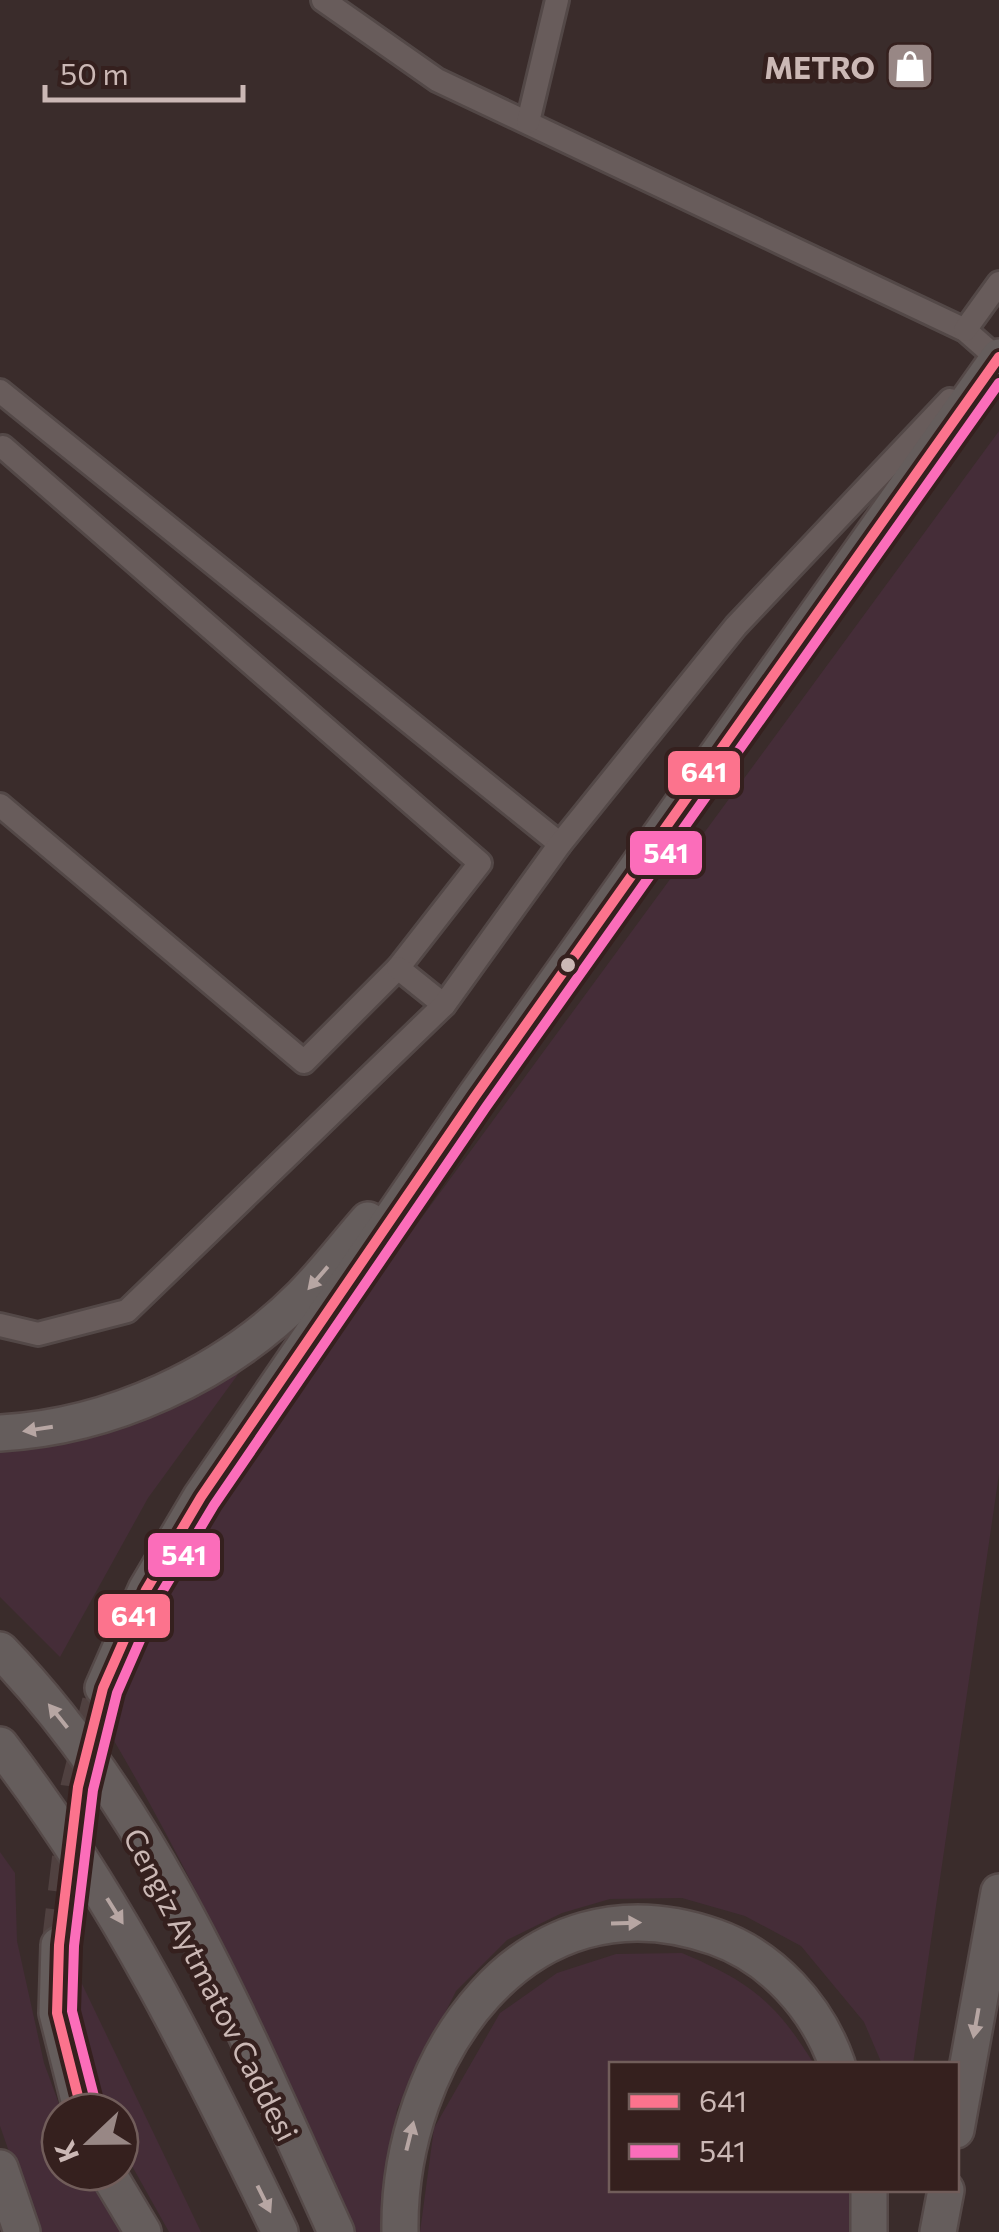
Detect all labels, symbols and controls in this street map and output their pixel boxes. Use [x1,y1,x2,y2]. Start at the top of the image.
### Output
scale bar [45,40,242,102]
shop icon: METRO [884,40,936,92]
place label: METRO [764,48,875,85]
text: 50 m [60,54,129,91]
line badge: 641 [666,749,742,797]
text: 641 [681,754,727,788]
line badge: 541 [628,829,704,877]
text: 541 [643,835,689,869]
unlabelled marker [558,955,578,975]
one-way arrow [307,1265,329,1290]
one-way arrow [22,1422,53,1438]
line badge: 541 [146,1531,222,1579]
text: 541 [161,1537,207,1571]
line badge: 641 [96,1592,172,1640]
text: 641 [111,1598,157,1632]
one-way arrow [48,1703,69,1728]
street label: Cengiz Aytmatov Caddesi [117,1821,307,2147]
one-way arrow [106,1897,124,1925]
one-way arrow [611,1914,643,1930]
one-way arrow [968,2008,983,2039]
legend [609,2062,959,2192]
text: 641 [699,2081,747,2118]
north arrow [40,2092,140,2192]
one-way arrow [403,2120,418,2151]
text: 541 [699,2131,746,2168]
text: K [46,2136,85,2167]
one-way arrow [256,2185,273,2214]

